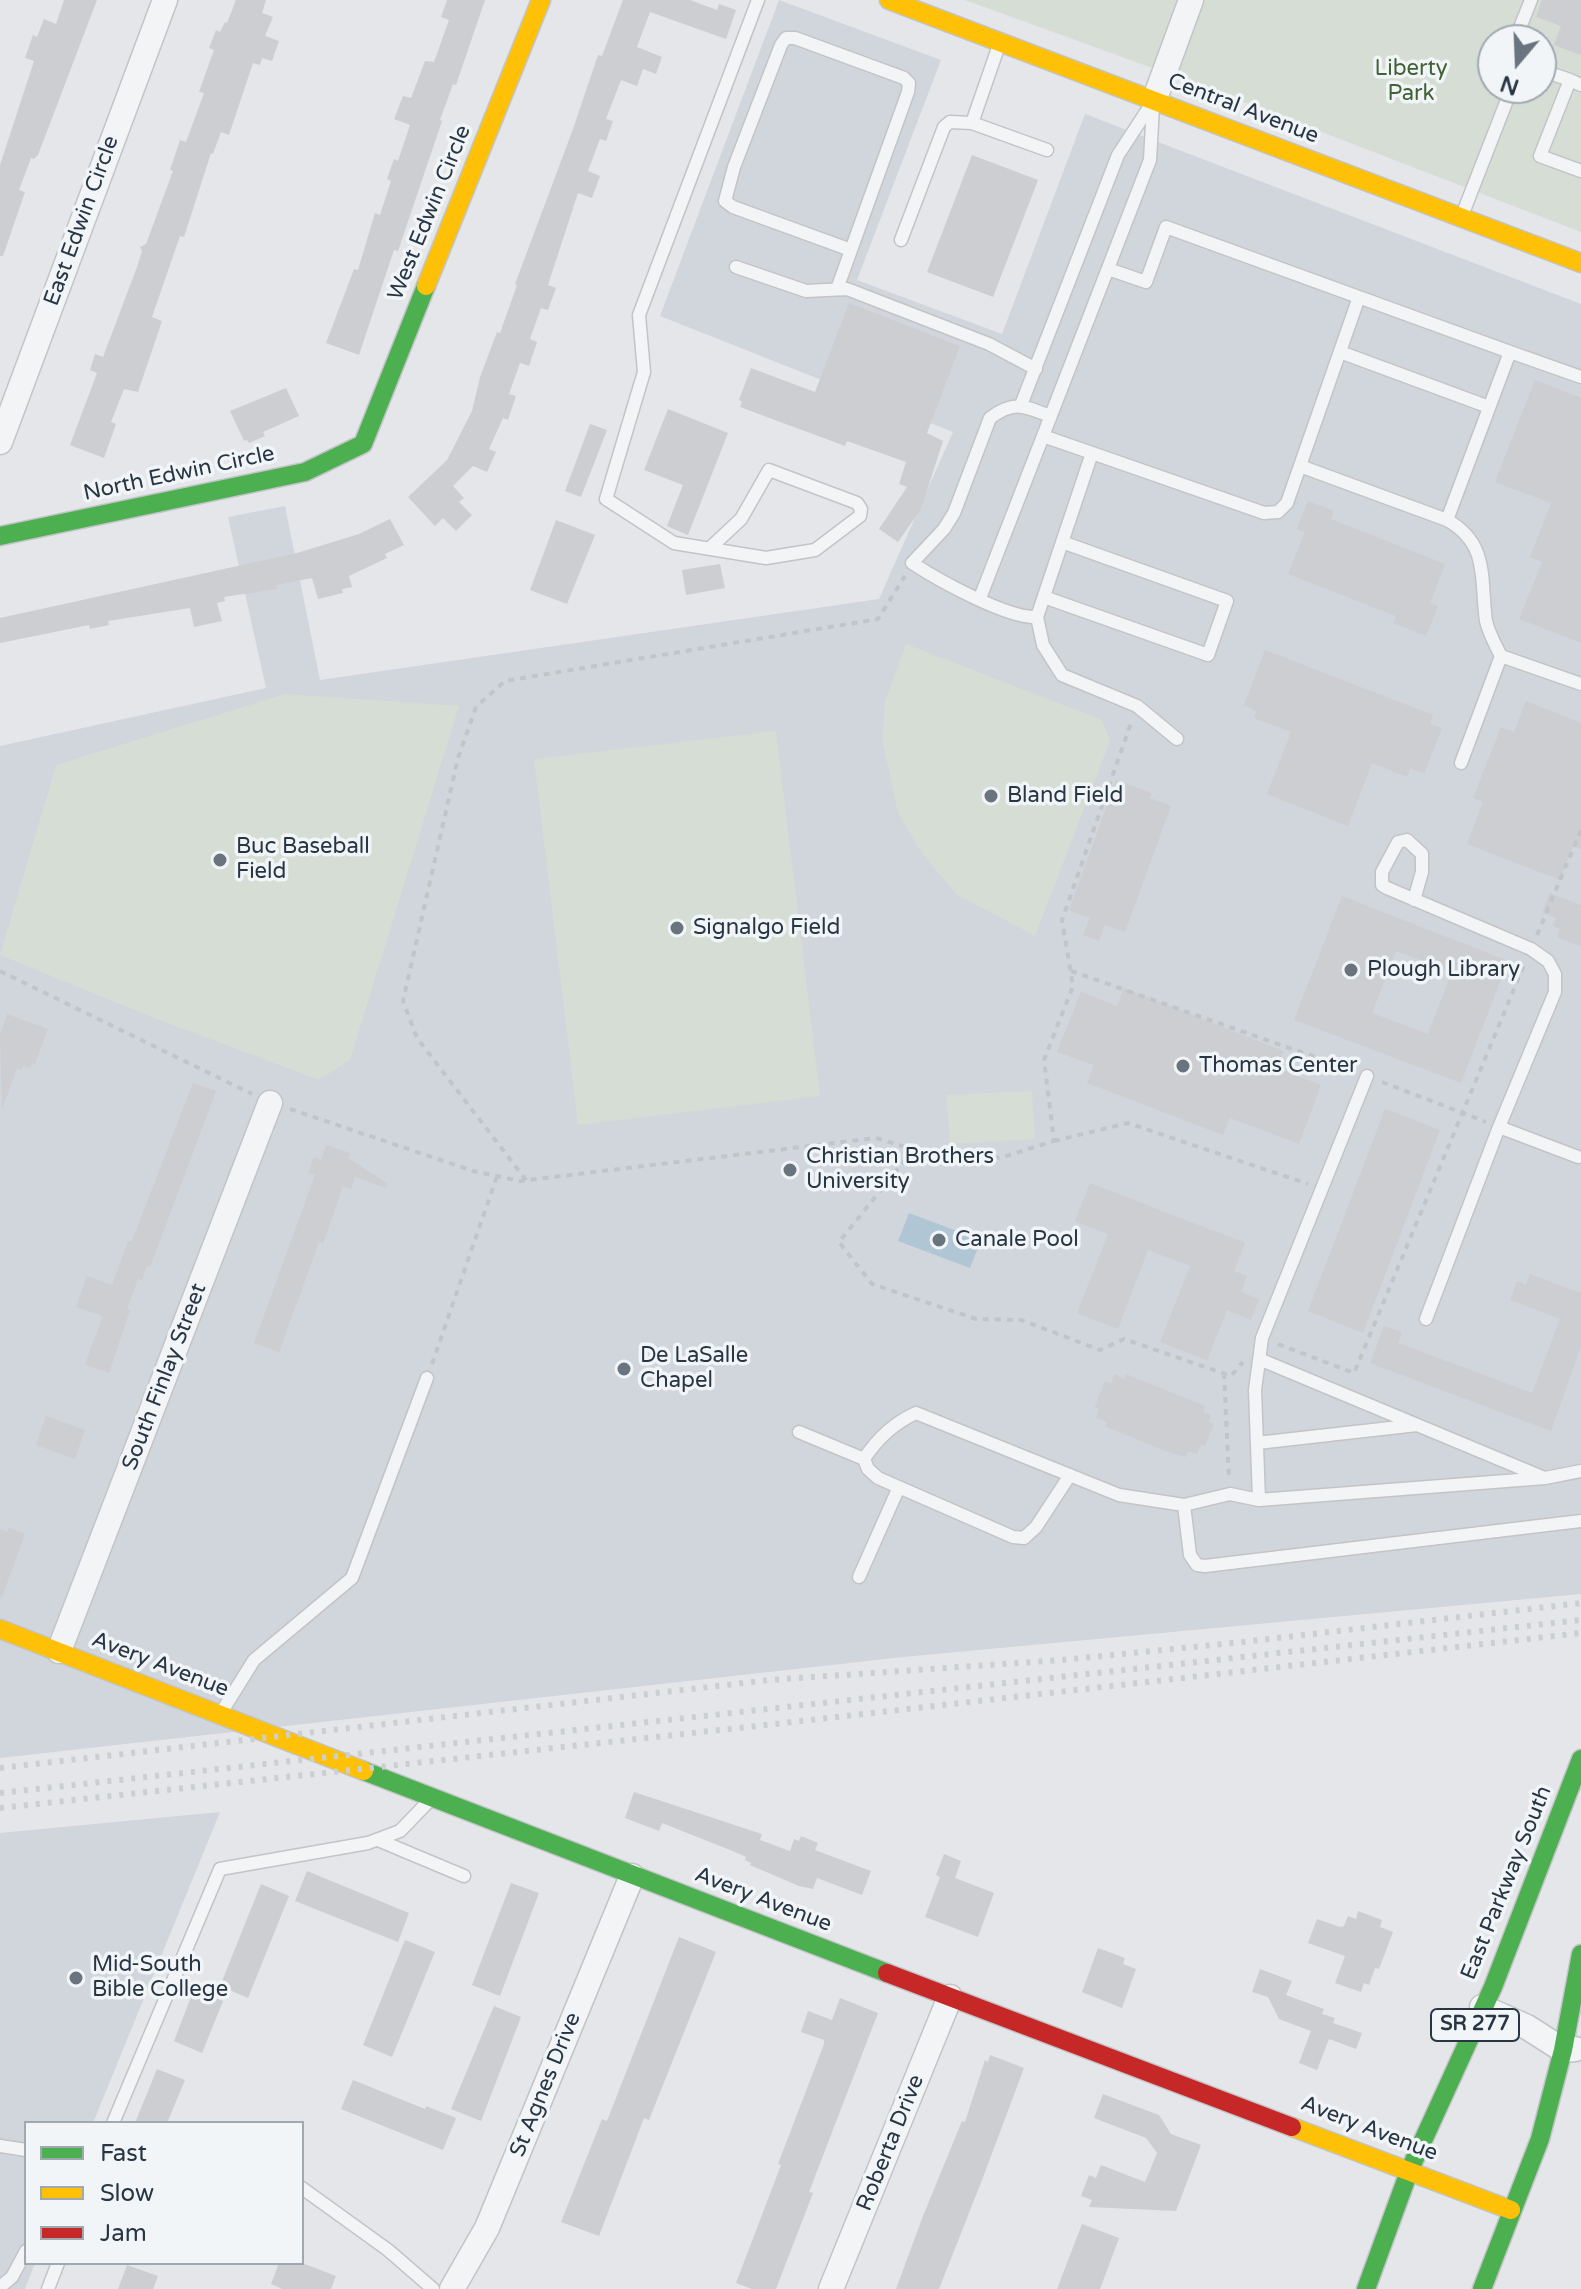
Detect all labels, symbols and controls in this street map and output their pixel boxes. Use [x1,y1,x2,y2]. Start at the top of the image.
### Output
north arrow [1477,24,1557,104]
park label: Liberty Park [1374,56,1448,108]
street label: Central Avenue [1164,68,1322,150]
text: N [1497,70,1522,100]
street label: West Edwin Circle [383,122,477,304]
street label: East Edwin Circle [39,132,125,310]
street label: North Edwin Circle [81,441,277,507]
place label: Bland Field [1007,783,1123,809]
marker: Bland Field [982,787,1000,805]
place label: Buc Baseball Field [236,834,370,886]
marker: Buc Baseball Field [211,851,229,869]
place label: Signalgo Field [693,915,840,941]
marker: Signalgo Field [668,919,686,937]
place label: Plough Library [1367,957,1520,983]
marker: Plough Library [1342,961,1360,979]
place label: Thomas Center [1199,1053,1358,1079]
marker: Thomas Center [1174,1057,1192,1075]
place label: Christian Brothers University [806,1144,994,1196]
marker: Christian Brothers University [781,1161,799,1179]
place label: Canale Pool [955,1227,1079,1253]
marker: Canale Pool [930,1231,948,1249]
street label: South Finlay Street [117,1280,213,1474]
place label: De LaSalle Chapel [640,1343,748,1394]
marker: De LaSalle Chapel [615,1360,633,1378]
street label: Avery Avenue [88,1627,232,1703]
street label: East Parkway South [1456,1782,1558,1984]
street label: Avery Avenue [691,1862,835,1938]
place label: Mid-South Bible College [92,1952,228,2004]
marker: Mid-South Bible College [67,1969,85,1987]
street label: St Agnes Drive [505,2009,587,2161]
road number: SR 277 [1431,2009,1519,2041]
street label: Roberta Drive [852,2071,930,2215]
street label: Avery Avenue [1297,2091,1441,2167]
legend [24,2121,304,2265]
text: Fast [100,2139,147,2168]
text: Slow [100,2179,154,2208]
text: Jam [100,2219,147,2248]

